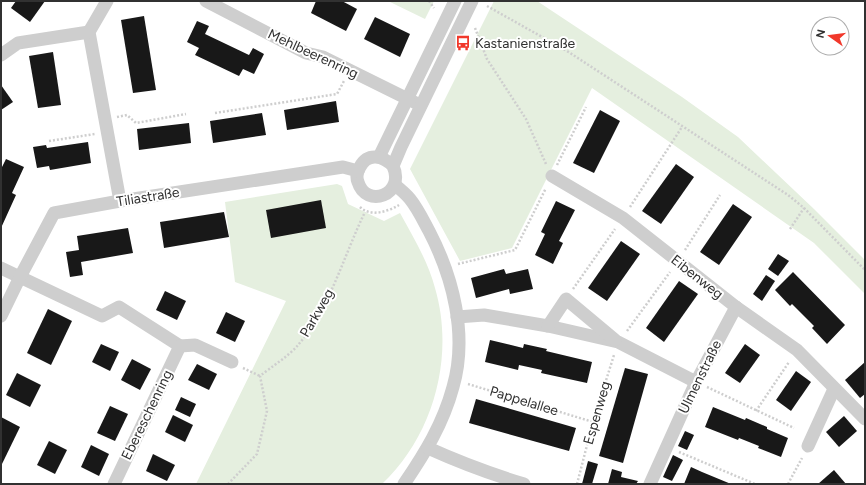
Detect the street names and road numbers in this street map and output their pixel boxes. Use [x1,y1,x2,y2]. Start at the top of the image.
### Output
street label: Mehlbeerenring [265,26,361,82]
street label: Tiliastraße [115,184,181,210]
street label: Eibenweg [667,251,727,303]
street label: Parkweg [296,286,338,340]
street label: Ulmenstraße [675,337,725,416]
street label: Ebereschenring [118,367,176,463]
street label: Espenweg [580,379,614,447]
street label: Pappelallee [488,382,561,420]

